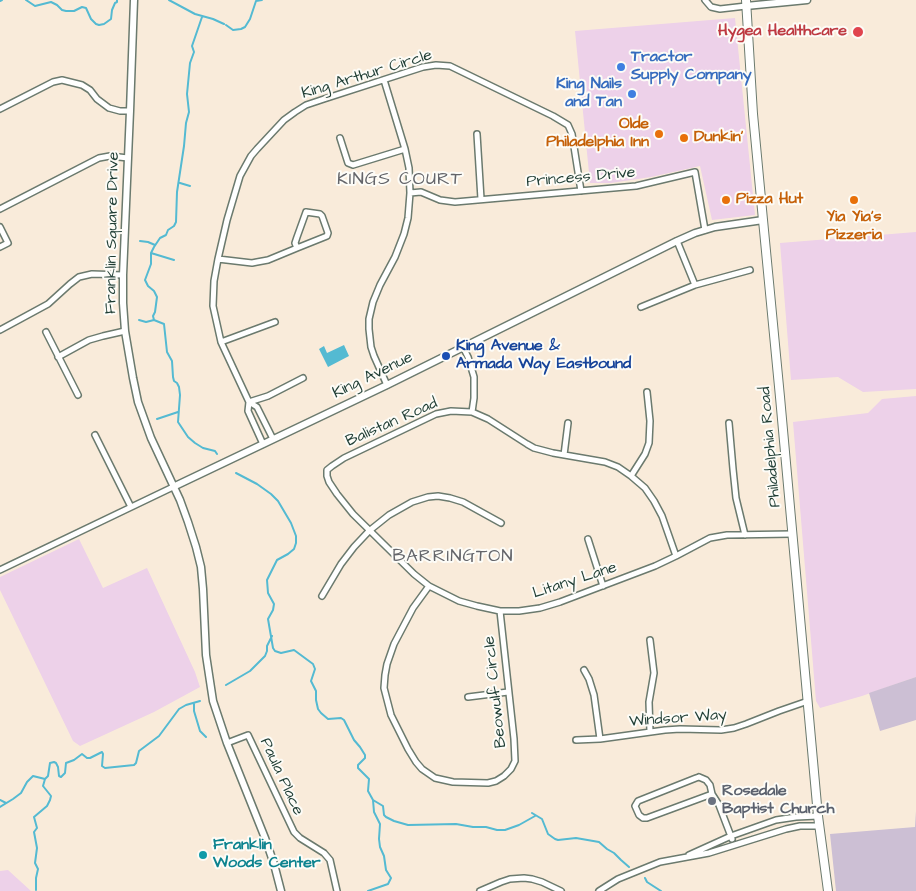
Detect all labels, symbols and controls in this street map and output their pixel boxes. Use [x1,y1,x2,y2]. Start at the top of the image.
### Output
place label: Hygea Healthcare [718,22,847,42]
marker: Hygea Healthcare [851,25,865,39]
street label: King Arthur Circle [299,46,435,104]
place label: Tractor Supply Company [631,48,752,86]
marker: Tractor Supply Company [615,61,627,73]
place label: King Nails and Tan [556,75,622,113]
marker: King Nails and Tan [626,88,638,100]
place label: Olde Philadelphia Inn [546,115,649,153]
marker: Olde Philadelphia Inn [653,128,665,140]
place label: Dunkin' [694,128,743,148]
marker: Dunkin' [678,132,690,144]
street label: Franklin Square Drive [102,152,124,314]
street label: Princess Drive [526,164,636,192]
district label: KINGS COURT [336,169,464,191]
place label: Pizza Hut [736,190,803,210]
marker: Pizza Hut [720,194,732,206]
marker: Yia Yia's Pizzeria [848,194,860,206]
place label: Yia Yia's Pizzeria [826,208,882,246]
place label: King Avenue & Armada Way Eastbound [456,337,631,375]
street label: King Avenue [330,348,416,404]
marker: King Avenue & Armada Way Eastbound [440,350,452,362]
street label: Philadelphia Road [756,386,786,508]
street label: Balistan Road [343,394,441,452]
district label: BARRINGTON [391,546,515,568]
street label: Litany Lane [531,558,619,604]
street label: Beowulf Circle [481,635,511,749]
street label: Windsor Way [628,706,728,732]
street label: Paula Place [255,735,307,819]
place label: Rosedale Baptist Church [722,782,834,820]
marker: Rosedale Baptist Church [706,795,718,807]
place label: Franklin Woods Center [213,836,321,874]
marker: Franklin Woods Center [197,849,209,861]

